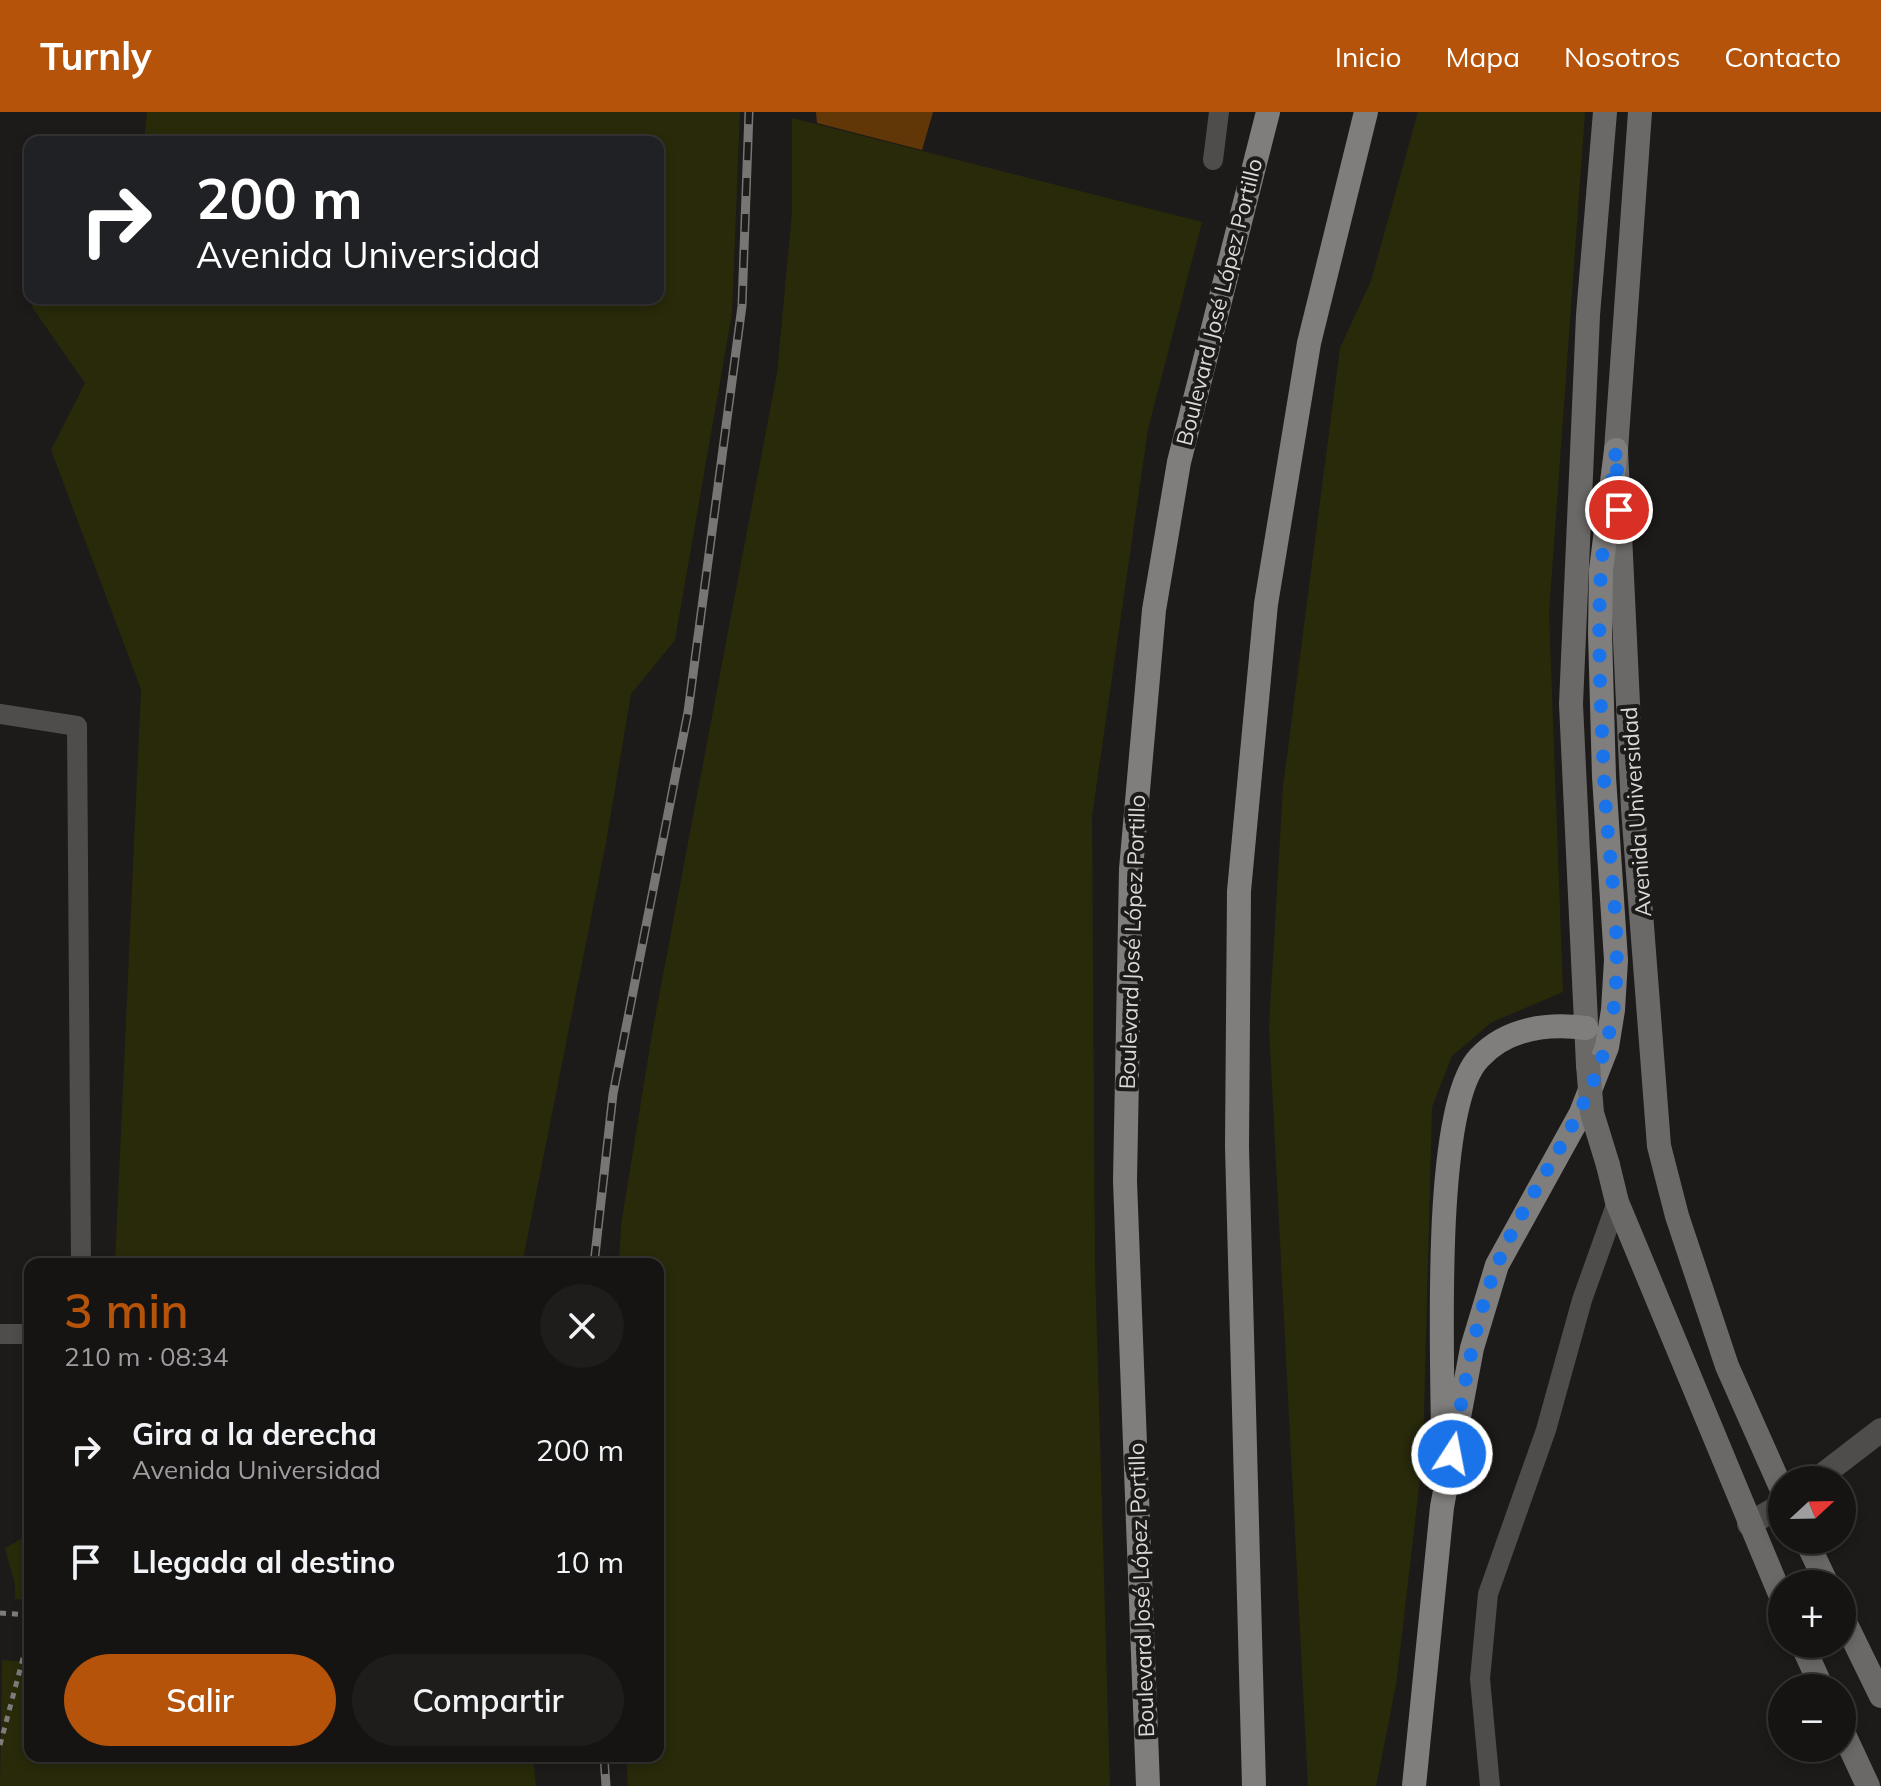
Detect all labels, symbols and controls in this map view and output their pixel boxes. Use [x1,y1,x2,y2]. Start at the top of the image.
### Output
text: Turnly [40,32,152,80]
text: Inicio [1335,39,1402,74]
text: Mapa [1446,39,1520,74]
text: Nosotros [1564,39,1680,74]
text: Contacto [1724,39,1841,74]
street label: Boulevard José López Portillo [1170,156,1268,448]
text: 200 m [196,163,363,233]
icon: right [64,168,168,272]
text: Avenida Universidad [196,232,541,277]
pin [1585,476,1653,544]
icon: arrive [1597,488,1641,532]
street label: Avenida Universidad [1615,706,1657,918]
street label: Boulevard José López Portillo [1113,794,1151,1090]
text: 3 min [64,1280,189,1340]
button: close [540,1284,624,1368]
text: 210 m · 08:34 [64,1340,228,1373]
position arrow [1410,1412,1494,1496]
text: Gira a la derecha [132,1415,377,1453]
icon: right [64,1428,108,1472]
text: 200 m [536,1431,624,1469]
street label: Boulevard José López Portillo [1122,1442,1160,1738]
text: Avenida Universidad [132,1453,381,1486]
north arrow [1768,1466,1856,1554]
map controls [1768,1466,1856,1762]
icon: arrive [64,1540,108,1584]
text: Llegada al destino [132,1543,395,1581]
text: 10 m [554,1543,624,1581]
button: + [1768,1570,1856,1658]
button: Salir [64,1654,336,1746]
button: Compartir [352,1654,624,1746]
button: − [1768,1674,1856,1762]

